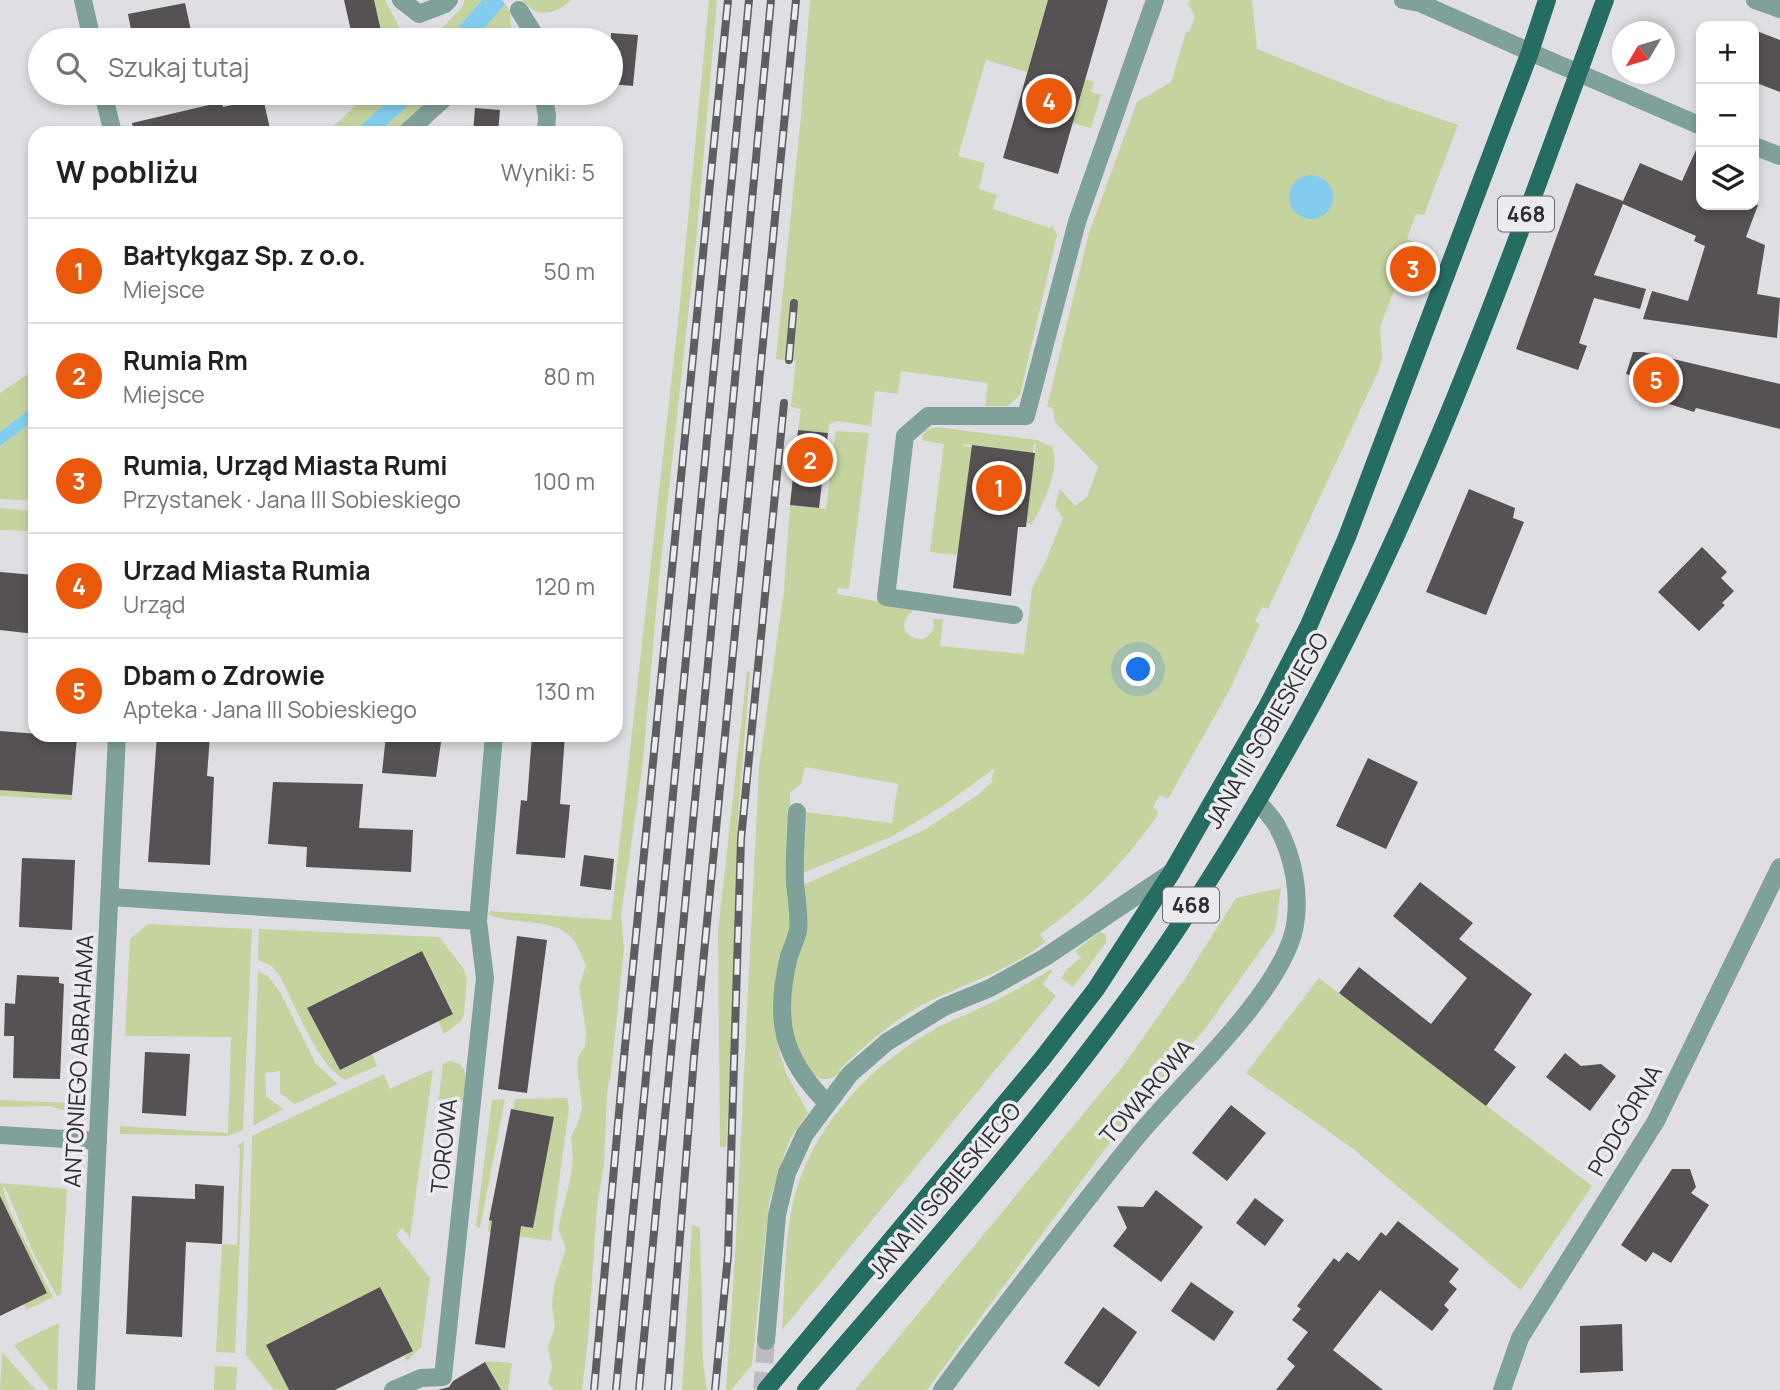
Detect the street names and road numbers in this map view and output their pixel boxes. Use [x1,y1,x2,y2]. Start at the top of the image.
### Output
road number: 468 [1498,196,1554,232]
street label: JANA III SOBIESKIEGO [1197,626,1335,834]
road number: 468 [1163,888,1219,922]
street label: ANTONIEGO ABRAHAMA [55,933,101,1188]
street label: TOWAROWA [1092,1031,1201,1150]
street label: PODGÓRNA [1579,1058,1669,1182]
street label: JANA III SOBIESKIEGO [860,1095,1028,1285]
street label: TOROWA [422,1097,464,1195]

